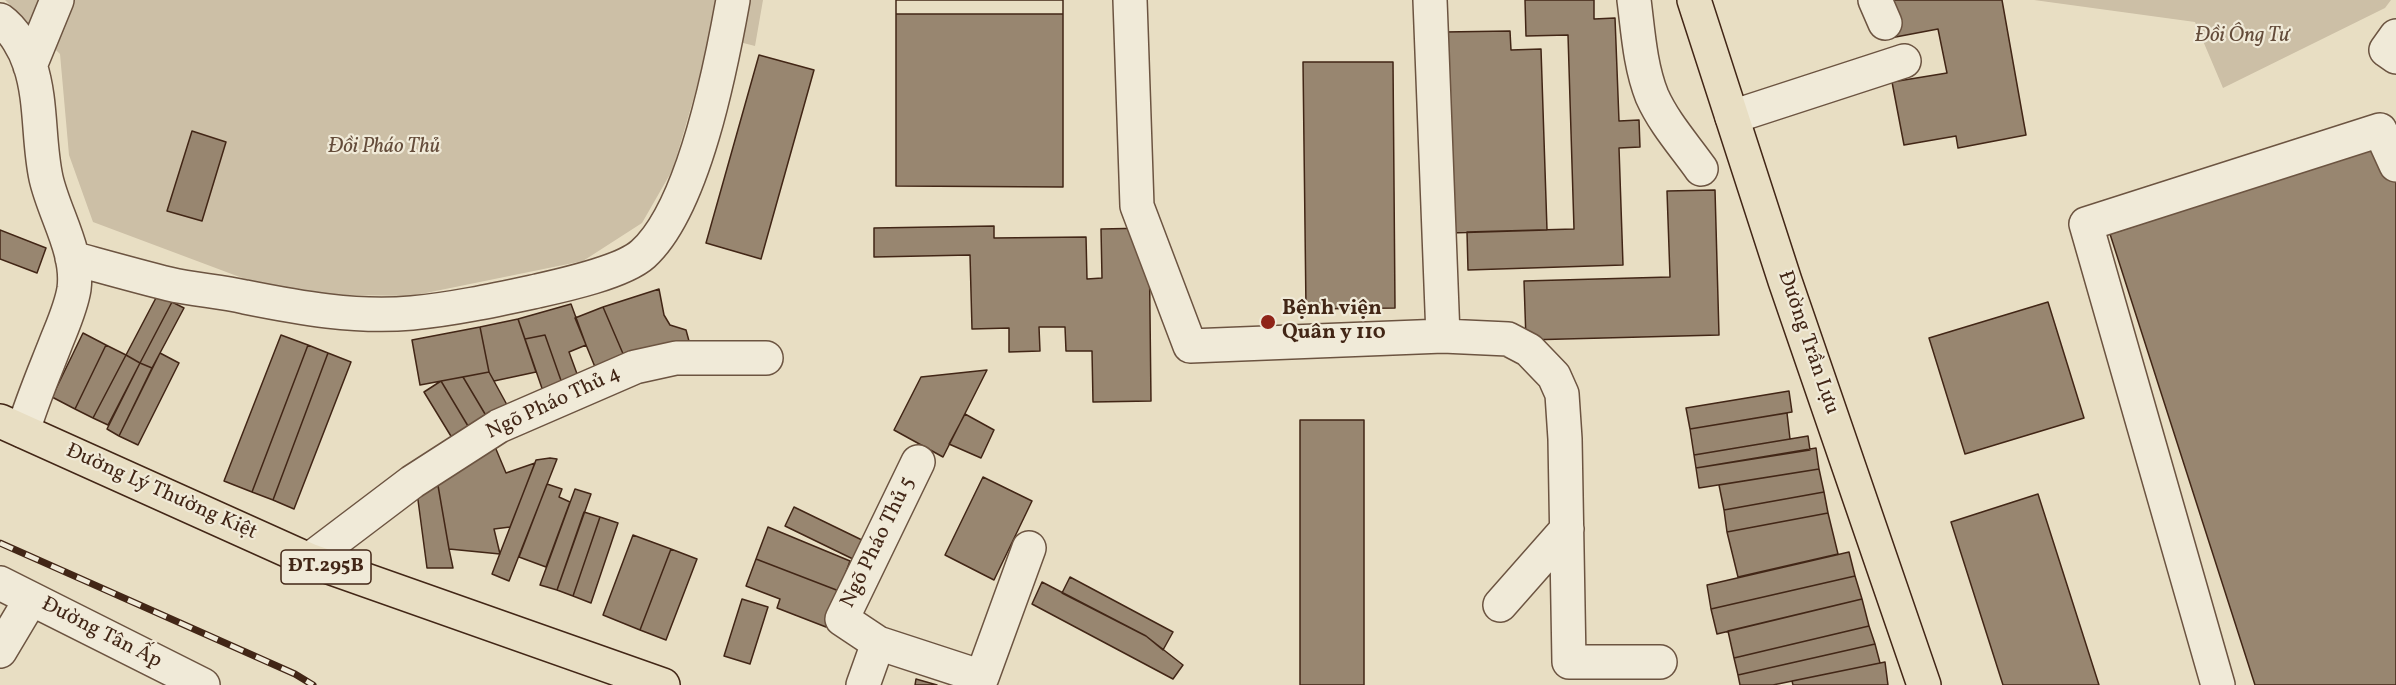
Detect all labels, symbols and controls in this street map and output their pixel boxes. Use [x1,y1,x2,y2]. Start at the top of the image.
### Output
park label: Đồi Ông Tư [2195,24,2289,50]
park label: Đồi Pháo Thủ [328,135,440,161]
street label: Đường Trần Lựu [1771,268,1843,418]
place label: Bệnh viện Quân y 110 [1282,297,1386,347]
marker: Bệnh viện Quân y 110 [1259,313,1277,331]
street label: Ngõ Pháo Thủ 4 [483,362,625,446]
street label: Đường Lý Thường Kiệt [62,439,260,547]
street label: Ngõ Pháo Thủ 5 [836,473,922,613]
road number: ĐT.295B [281,550,371,584]
street label: Đường Tân Ấp [37,593,165,675]

